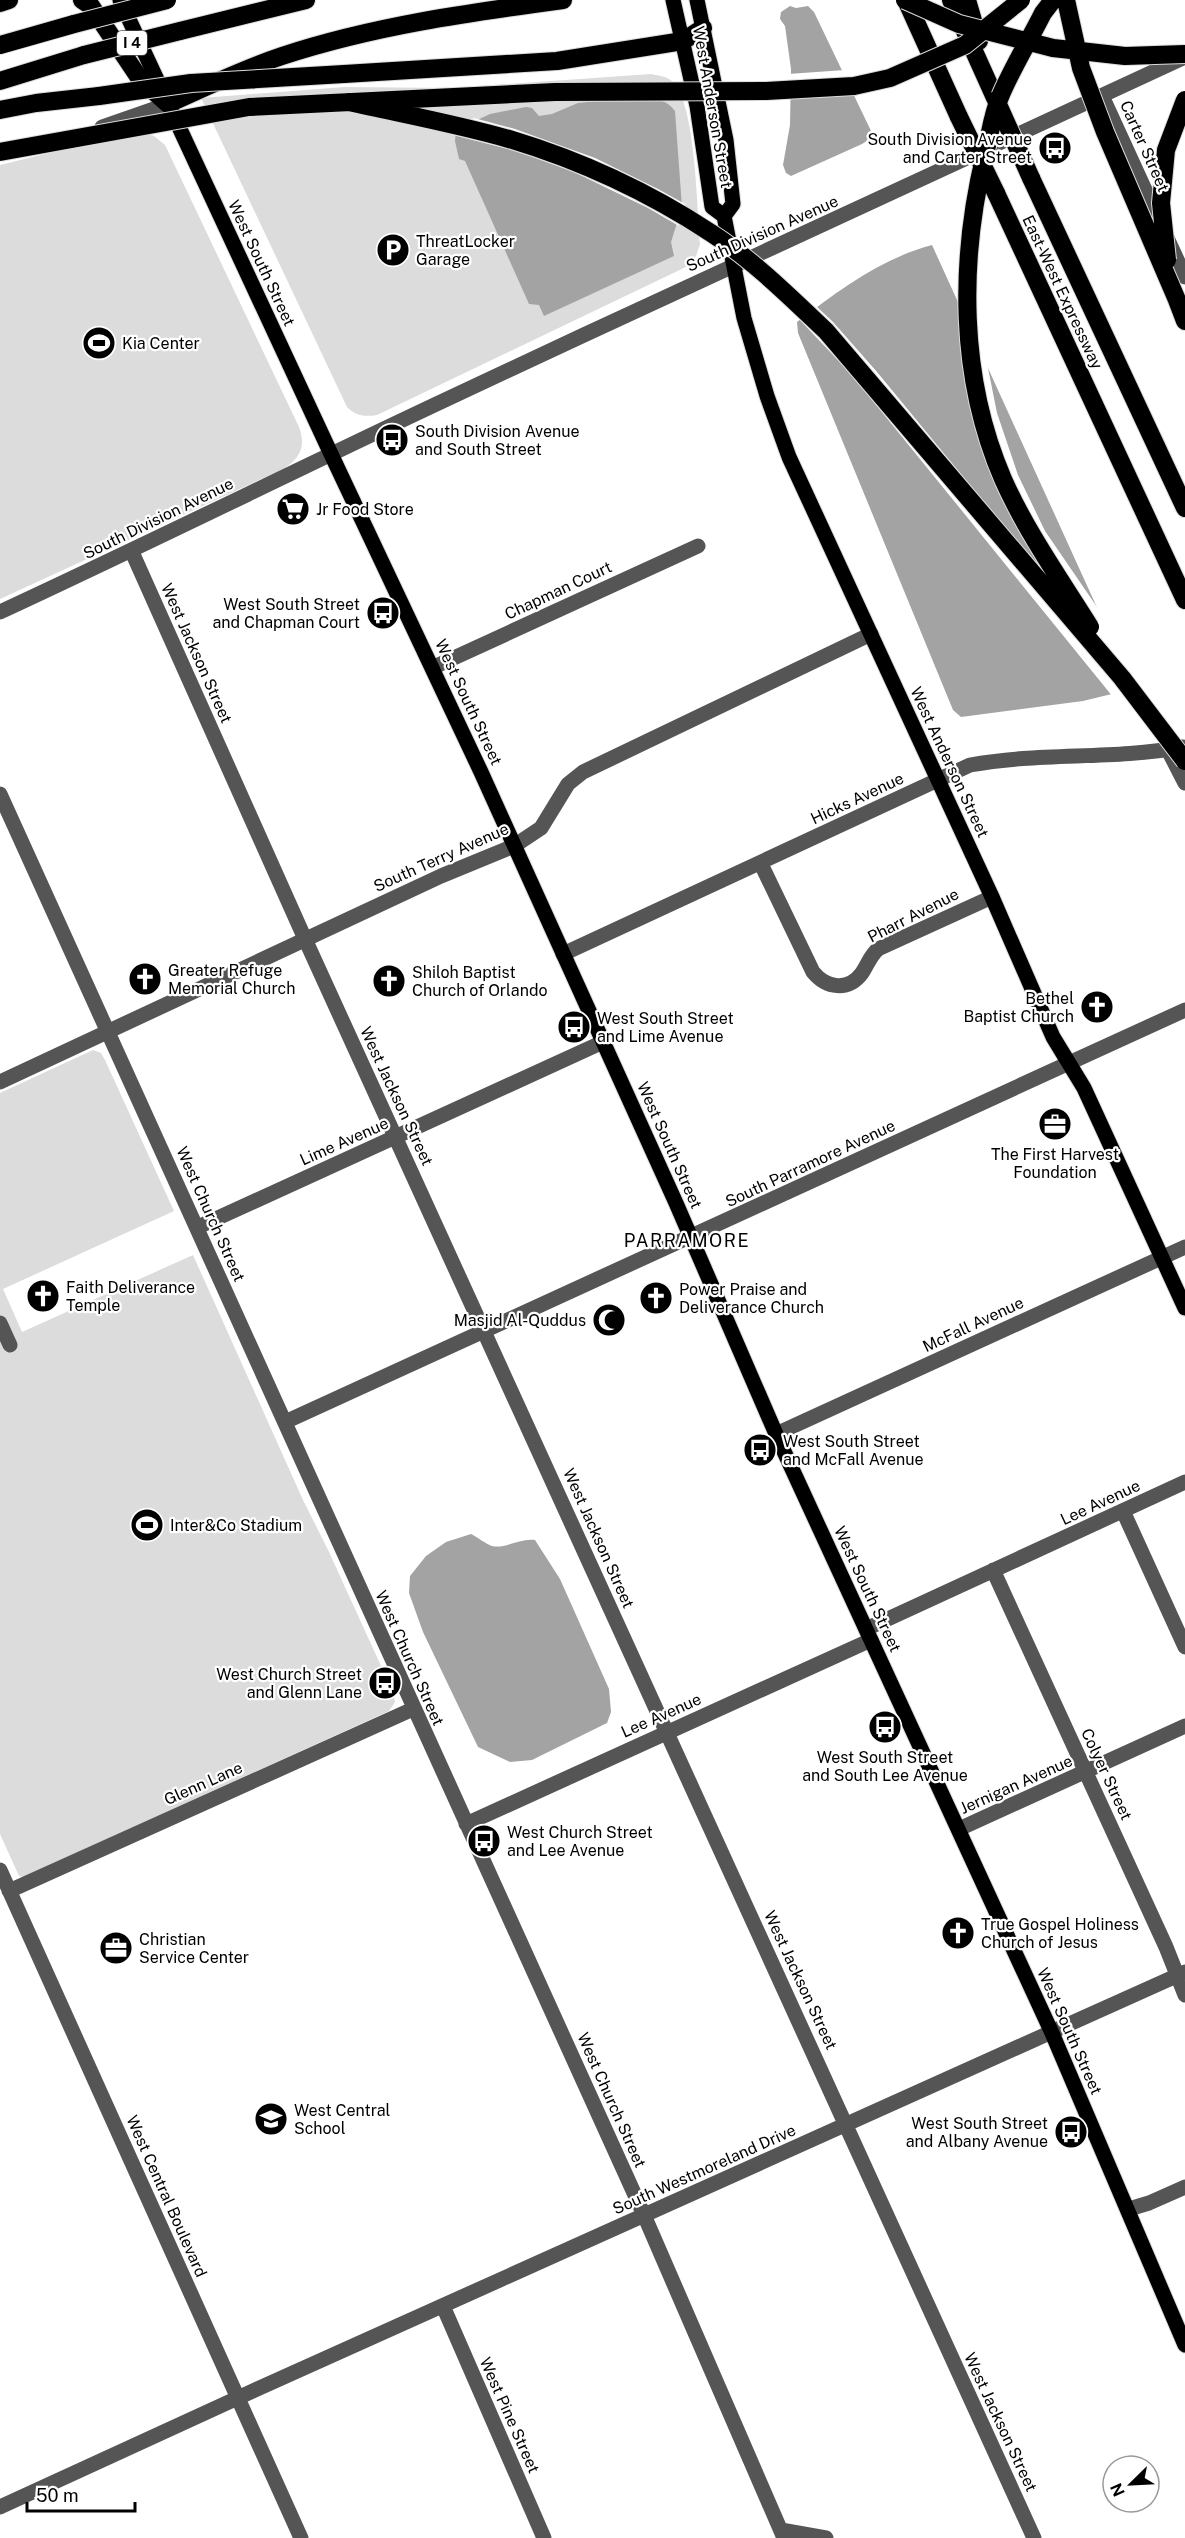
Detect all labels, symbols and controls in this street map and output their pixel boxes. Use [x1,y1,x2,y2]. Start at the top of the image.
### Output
street label: West Anderson Street [689,25,736,189]
road number: I 4 [117,31,147,55]
street label: Carter Street [1116,98,1173,195]
place label: South Division Avenue and Carter Street [867,130,1032,167]
bus stop icon: South Division Avenue and Carter Street [1037,130,1073,166]
street label: South Division Avenue [683,191,841,276]
street label: West South Street [224,197,299,329]
street label: East-West Expressway [1018,212,1107,373]
parking icon: ThreatLocker Garage [375,232,411,268]
place label: ThreatLocker Garage [416,232,515,269]
sports icon: Kia Center [81,325,117,361]
place label: Kia Center [122,334,200,353]
bus stop icon: South Division Avenue and South Street [374,422,410,458]
place label: South Division Avenue and South Street [415,422,580,459]
street label: South Division Avenue [80,474,236,563]
supermarket icon: Jr Food Store [275,491,311,527]
place label: Jr Food Store [316,500,414,519]
street label: Chapman Court [502,557,615,624]
street label: West Jackson Street [157,580,236,726]
place label: West South Street and Chapman Court [212,595,360,632]
bus stop icon: West South Street and Chapman Court [365,595,401,631]
street label: West South Street [431,636,506,768]
street label: West Anderson Street [906,684,993,841]
street label: Hicks Avenue [808,769,907,828]
street label: South Terry Avenue [371,819,512,896]
street label: Pharr Avenue [865,884,962,947]
church icon: Greater Refuge Memorial Church [127,961,163,997]
place label: Greater Refuge Memorial Church [168,961,295,998]
church icon: Shiloh Baptist Church of Orlando [371,963,407,999]
place label: Shiloh Baptist Church of Orlando [412,963,548,1000]
place label: Bethel Baptist Church [963,989,1074,1026]
church icon: Bethel Baptist Church [1079,989,1115,1025]
bus stop icon: West South Street and Lime Avenue [556,1009,592,1045]
place label: West South Street and Lime Avenue [597,1009,734,1046]
street label: West Jackson Street [356,1024,437,1169]
street label: West South Street [633,1079,706,1211]
office icon: The First Harvest Foundation [1037,1106,1073,1142]
street label: Lime Avenue [297,1113,391,1169]
street label: South Parramore Avenue [722,1116,898,1211]
street label: West Church Street [172,1144,249,1285]
place label: The First Harvest Foundation [991,1145,1119,1182]
district label: PARRAMORE [624,1230,750,1251]
church icon: Faith Deliverance Temple [25,1278,61,1314]
place label: Faith Deliverance Temple [66,1278,195,1315]
church icon: Power Praise and Deliverance Church [638,1280,674,1316]
place label: Power Praise and Deliverance Church [679,1280,824,1317]
street label: McFall Avenue [920,1293,1027,1356]
mosque icon: Masjid Al-Quddus [591,1302,627,1338]
place label: Masjid Al-Quddus [454,1311,586,1330]
bus stop icon: West South Street and McFall Avenue [742,1432,778,1468]
place label: West South Street and McFall Avenue [783,1432,924,1469]
street label: West Jackson Street [559,1465,638,1611]
street label: Lee Avenue [1057,1476,1143,1529]
sports icon: Inter&Co Stadium [129,1507,165,1543]
place label: Inter&Co Stadium [170,1516,302,1535]
street label: West South Street [830,1523,905,1655]
street label: West Church Street [371,1588,448,1729]
place label: West Church Street and Glenn Lane [216,1665,362,1702]
bus stop icon: West Church Street and Glenn Lane [367,1665,403,1701]
street label: Lee Avenue [618,1689,704,1742]
bus stop icon: West South Street and South Lee Avenue [867,1709,903,1745]
street label: Colyer Street [1077,1725,1136,1823]
place label: West South Street and South Lee Avenue [802,1748,968,1785]
street label: Jernigan Avenue [957,1751,1075,1818]
street label: Glenn Lane [161,1758,245,1809]
bus stop icon: West Church Street and Lee Avenue [466,1823,502,1859]
place label: West Church Street and Lee Avenue [507,1823,653,1860]
street label: West Jackson Street [760,1908,841,2053]
church icon: True Gospel Holiness Church of Jesus [940,1915,976,1951]
place label: True Gospel Holiness Church of Jesus [981,1915,1139,1952]
office icon: Christian Service Center [98,1930,134,1966]
place label: Christian Service Center [139,1930,249,1967]
street label: West South Street [1033,1965,1106,2097]
street label: West Church Street [573,2030,650,2171]
school or university icon: West Central School [253,2101,289,2137]
place label: West Central School [294,2101,391,2138]
street label: West Central Boulevard [122,2112,211,2280]
place label: West South Street and Albany Avenue [906,2114,1048,2151]
bus stop icon: West South Street and Albany Avenue [1053,2114,1089,2150]
street label: South Westmoreland Drive [610,2120,799,2218]
street label: West Jackson Street [960,2350,1041,2495]
street label: West Pine Street [476,2354,544,2476]
north arrow [1101,2454,1161,2514]
scale bar [27,2475,135,2513]
text: N [1107,2480,1129,2499]
text: 50 m [36,2485,79,2506]

